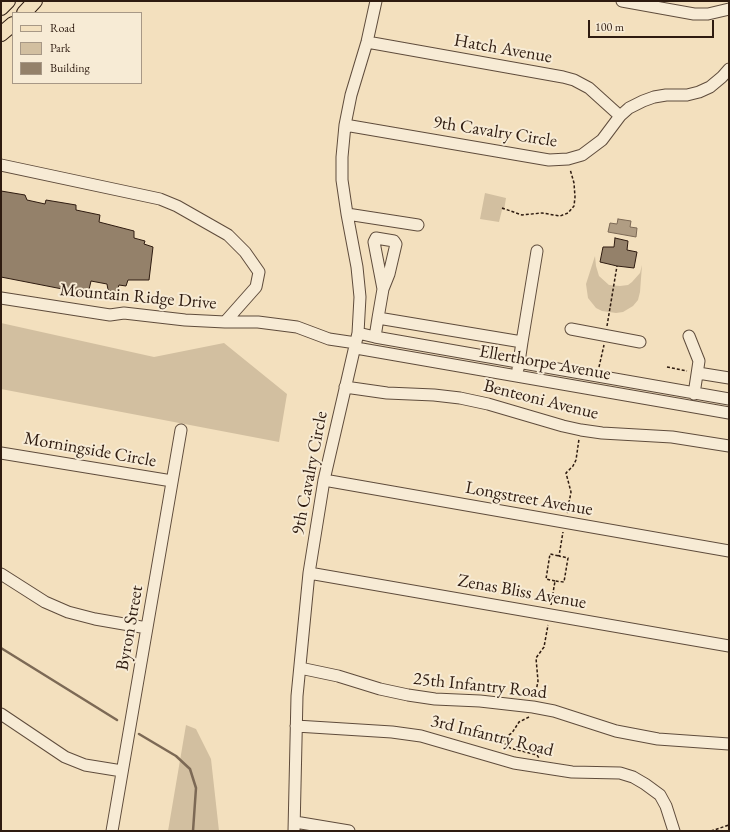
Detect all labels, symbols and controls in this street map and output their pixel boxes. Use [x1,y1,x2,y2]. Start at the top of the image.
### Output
legend [12,12,142,84]
scale bar [590,12,716,38]
text: 100 m [595,19,624,35]
text: Road [50,20,75,36]
street label: Hatch Avenue [452,30,554,68]
text: Park [50,40,70,56]
text: Building [50,60,90,76]
street label: 9th Cavalry Circle [431,112,559,152]
street label: Mountain Ridge Drive [59,279,217,315]
street label: Ellerthorpe Avenue [477,341,613,385]
street label: Benteoni Avenue [481,375,601,425]
street label: 9th Cavalry Circle [287,409,333,537]
street label: Morningside Circle [22,428,158,472]
street label: Longstreet Avenue [464,477,594,521]
street label: Zenas Bliss Avenue [456,570,588,614]
street label: Byron Street [112,584,148,672]
street label: 25th Infantry Road [412,668,548,704]
street label: 3rd Infantry Road [428,710,556,762]

